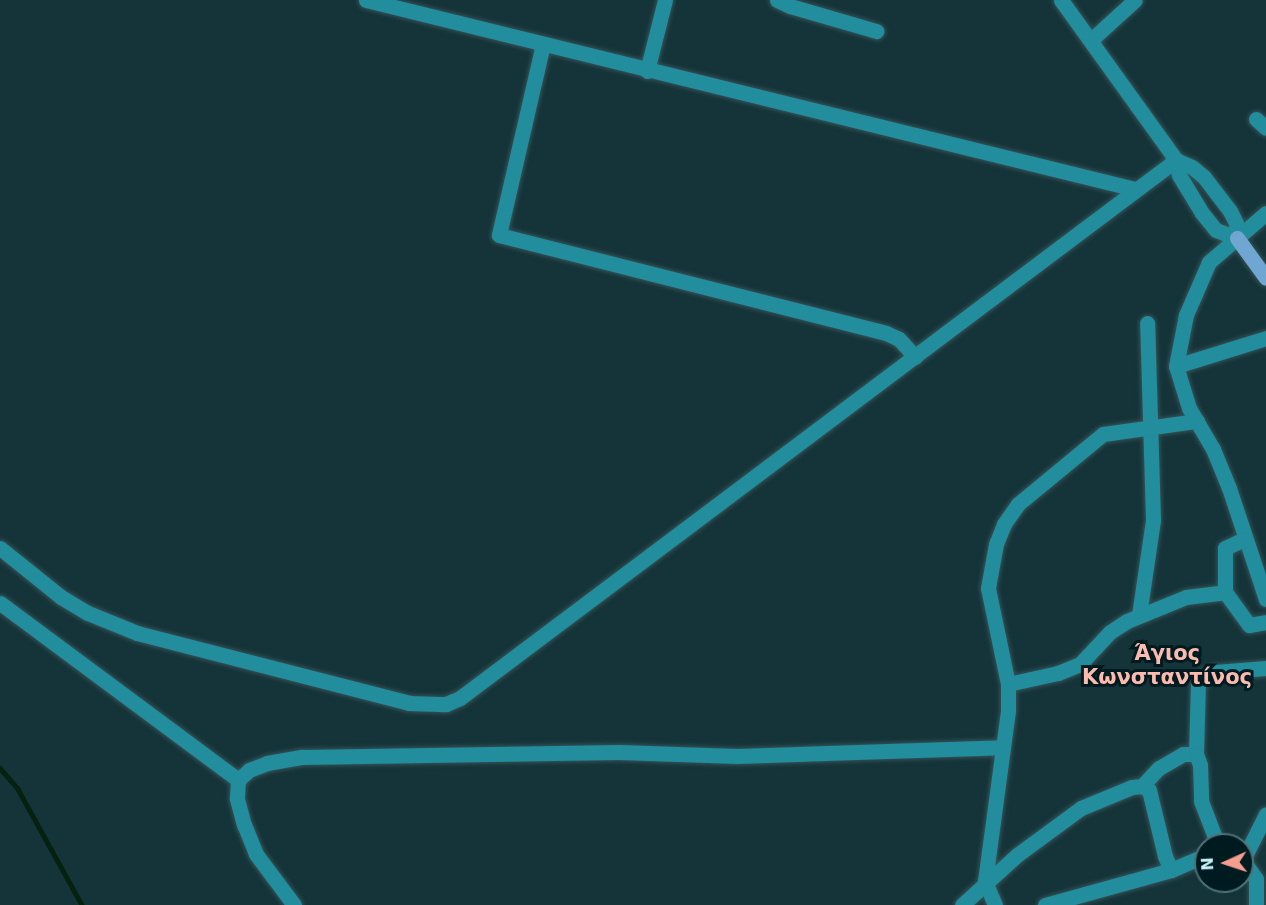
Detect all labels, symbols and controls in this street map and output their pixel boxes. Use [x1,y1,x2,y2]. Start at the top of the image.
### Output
district label: Άγιος Κωνσταντίνος [1082,640,1252,690]
north arrow [1194,833,1254,893]
text: N [1198,857,1217,871]

